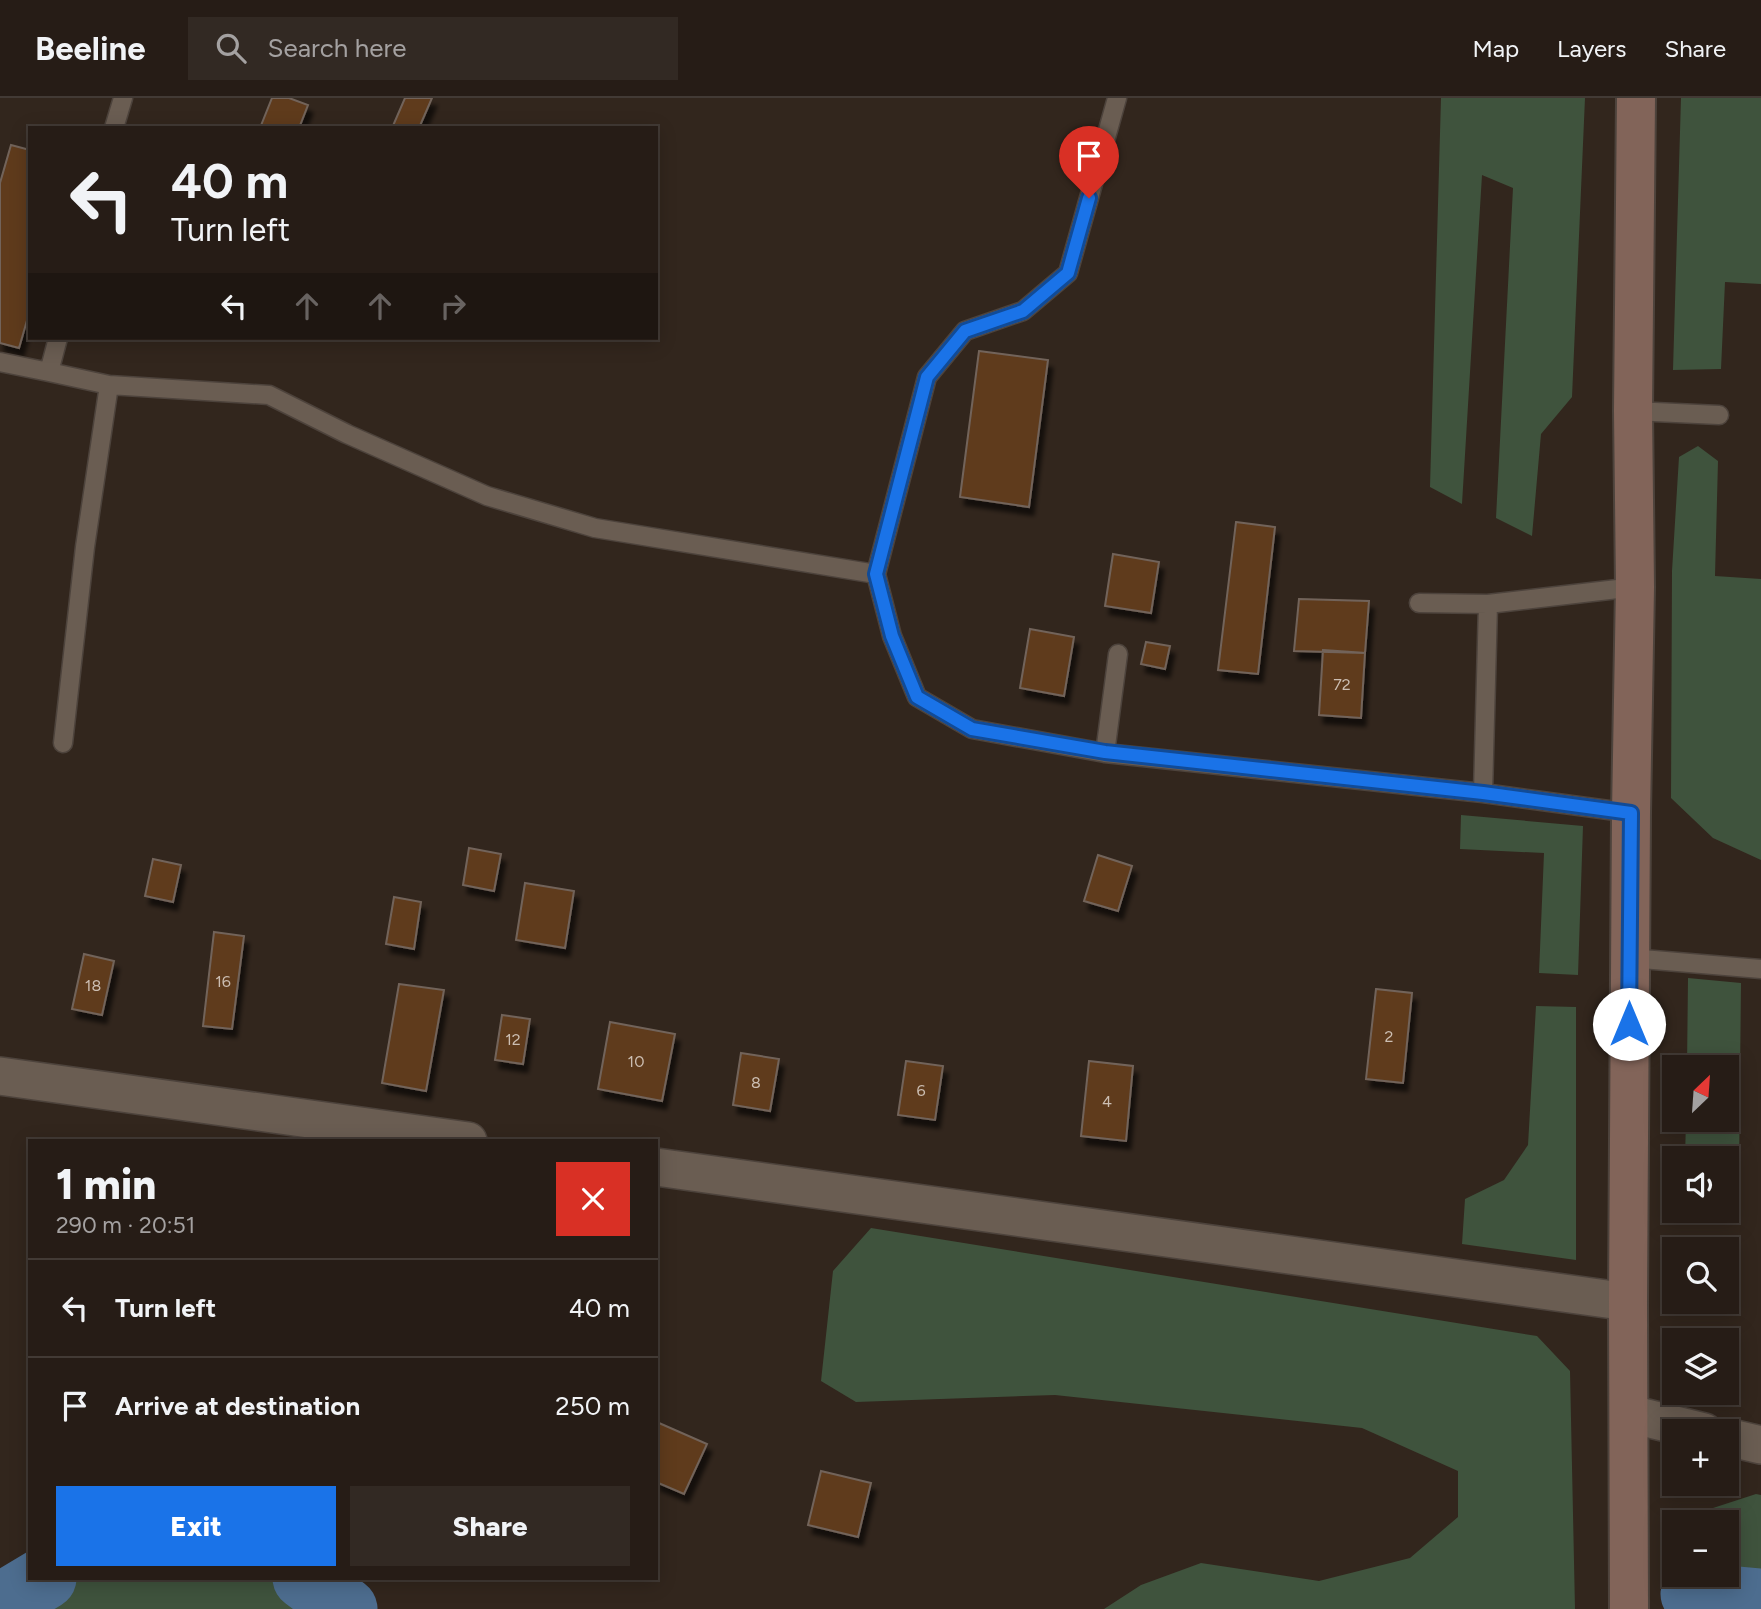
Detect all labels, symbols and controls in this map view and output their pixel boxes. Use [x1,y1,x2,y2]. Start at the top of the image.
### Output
search box [188,17,678,80]
text: Beeline [35,29,146,68]
icon: search [212,29,250,67]
text: Search here [268,32,406,64]
text: Map [1472,34,1519,63]
text: Layers [1557,34,1626,63]
text: Share [1664,34,1726,63]
pin [1059,126,1119,198]
icon: arrive [1070,137,1108,175]
text: 40 m [171,151,288,210]
icon: left [56,154,147,245]
text: Turn left [171,211,290,249]
icon: left [215,287,253,325]
icon: ahead [288,287,326,325]
icon: ahead [361,287,399,325]
icon: right [434,287,472,325]
house number: 72 [1333,675,1351,694]
house number: 16 [215,972,231,991]
house number: 18 [85,976,101,995]
position arrow [1592,987,1666,1061]
house number: 2 [1385,1027,1393,1046]
house number: 12 [505,1030,521,1049]
house number: 10 [628,1052,644,1071]
north arrow [1662,1055,1740,1132]
map controls [1662,1055,1739,1587]
house number: 8 [751,1073,761,1092]
house number: 6 [916,1081,926,1100]
house number: 4 [1102,1092,1112,1111]
button: sound [1662,1146,1739,1223]
text: 1 min [56,1159,156,1210]
button: close [556,1162,630,1236]
text: 290 m · 20:51 [56,1211,195,1239]
button: search [1662,1237,1739,1314]
icon: left [56,1289,94,1327]
text: Turn left [115,1292,216,1324]
text: 40 m [569,1292,630,1324]
button: layers [1662,1328,1739,1405]
icon: arrive [56,1387,94,1425]
text: Arrive at destination [115,1390,360,1422]
text: 250 m [555,1390,630,1422]
button: + [1662,1419,1739,1496]
button: Exit [56,1486,336,1566]
button: Share [350,1486,630,1566]
button: − [1662,1510,1739,1587]

